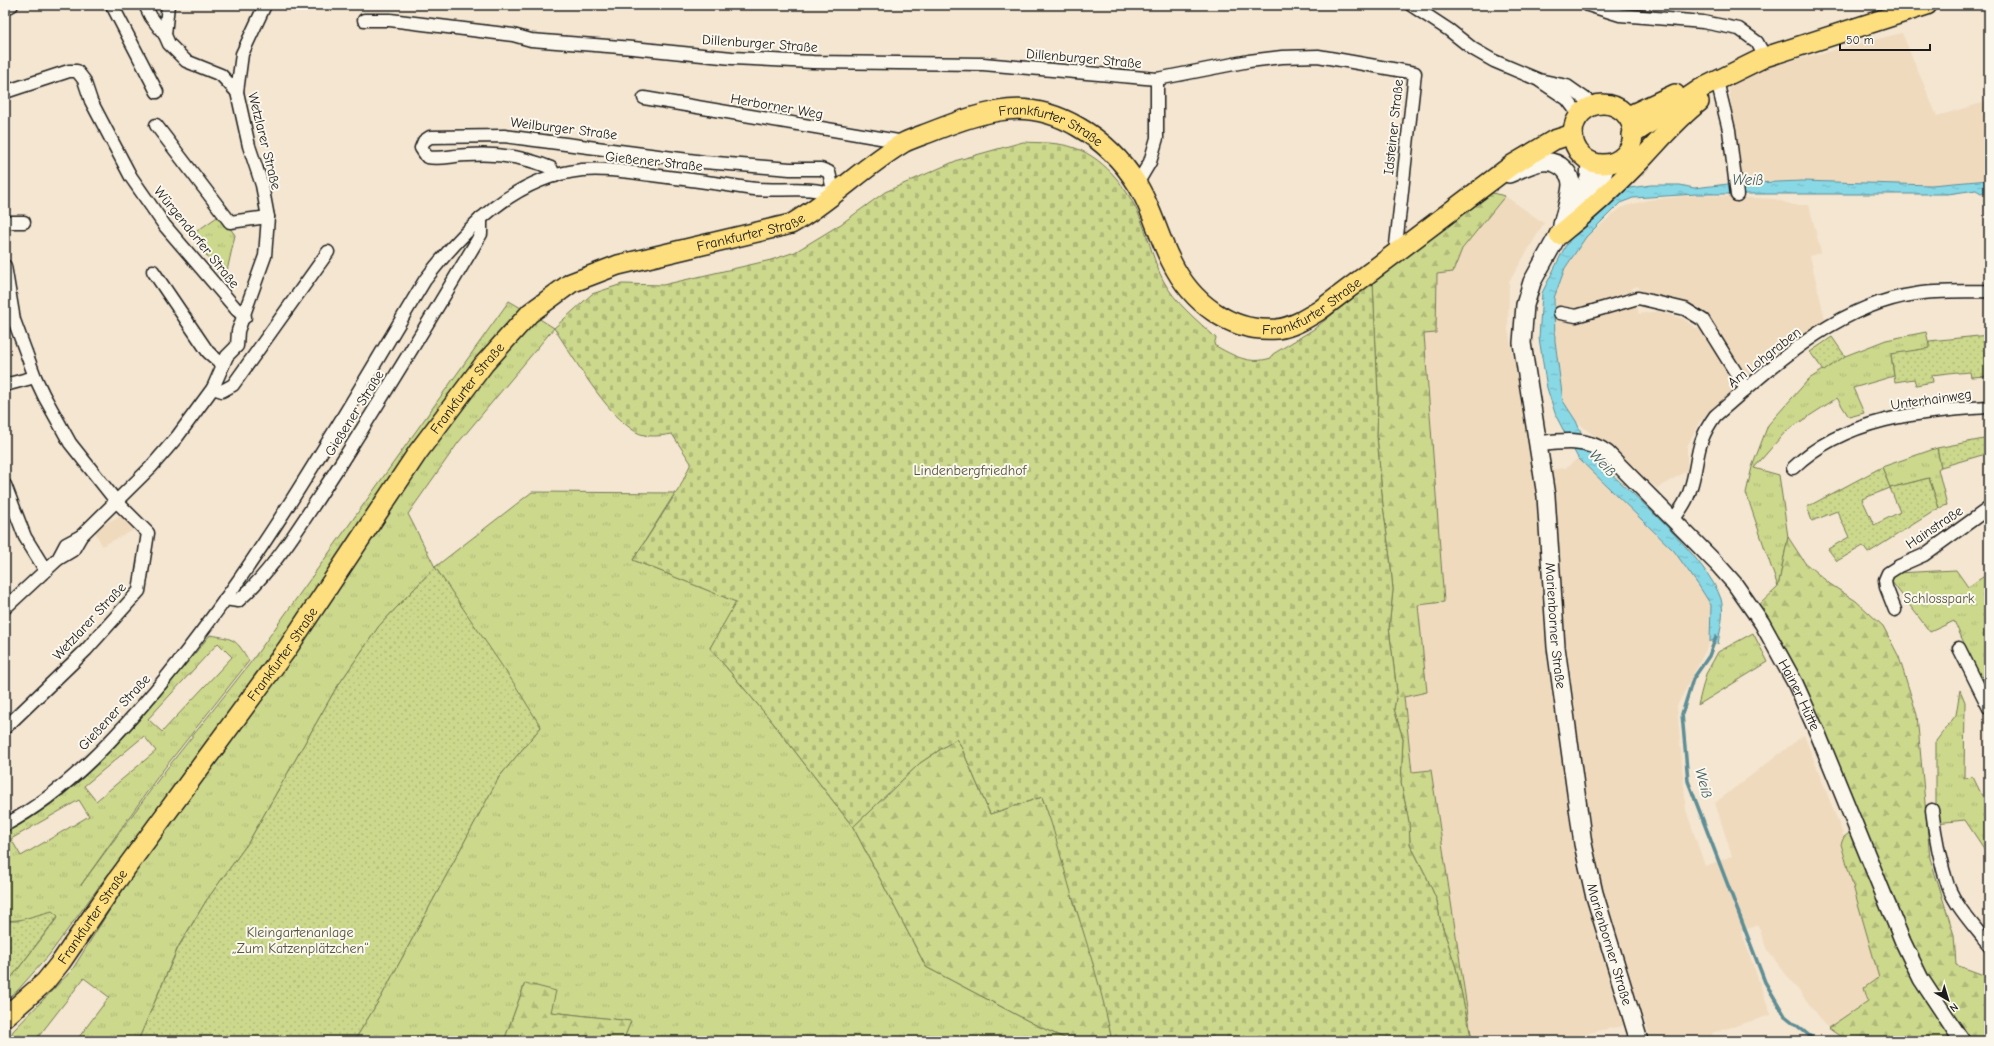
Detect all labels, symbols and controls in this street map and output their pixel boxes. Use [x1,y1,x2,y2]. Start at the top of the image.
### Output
scale bar [1840,26,1930,52]
street label: Dillenburger Straße [702,31,818,56]
text: 50 m [1846,33,1874,47]
street label: Dillenburger Straße [1025,45,1142,72]
street label: Idsteiner Straße [1380,78,1407,176]
street label: Herborner Weg [729,90,825,123]
street label: Wetzlarer Straße [244,91,285,192]
street label: Frankfurter Straße [997,101,1106,150]
street label: Weilburger Straße [510,114,618,143]
street label: Gießener Straße [604,148,704,175]
water label: Weiß [1732,171,1764,189]
street label: Würgendorfer Straße [150,183,243,292]
street label: Frankfurter Straße [695,210,808,255]
street label: Frankfurter Straße [1262,274,1365,338]
street label: Am Lohgraben [1724,324,1804,391]
street label: Frankfurter Straße [427,339,508,437]
street label: Gießener Straße [321,367,388,459]
street label: Unterhainweg [1889,385,1973,414]
water label: Weiß [1586,445,1620,481]
park label: Lindenbergfriedhof [914,462,1028,479]
street label: Hainstraße [1903,502,1966,553]
street label: Marienborner Straße [1541,562,1570,690]
street label: Wetzlarer Straße [49,579,130,664]
park label: Schlosspark [1904,590,1975,607]
street label: Frankfurter Straße [244,604,322,705]
street label: Hainer Hütte [1774,656,1823,733]
street label: Gießener Straße [75,671,154,754]
water label: Weiß [1691,766,1717,800]
street label: Frankfurter Straße [54,866,131,967]
street label: Marienborner Straße [1583,882,1636,1007]
park label: Kleingartenanlage „Zum Katzenplätzchen“ [231,924,369,957]
north arrow [1928,980,1968,1020]
text: N [1947,1000,1961,1015]

